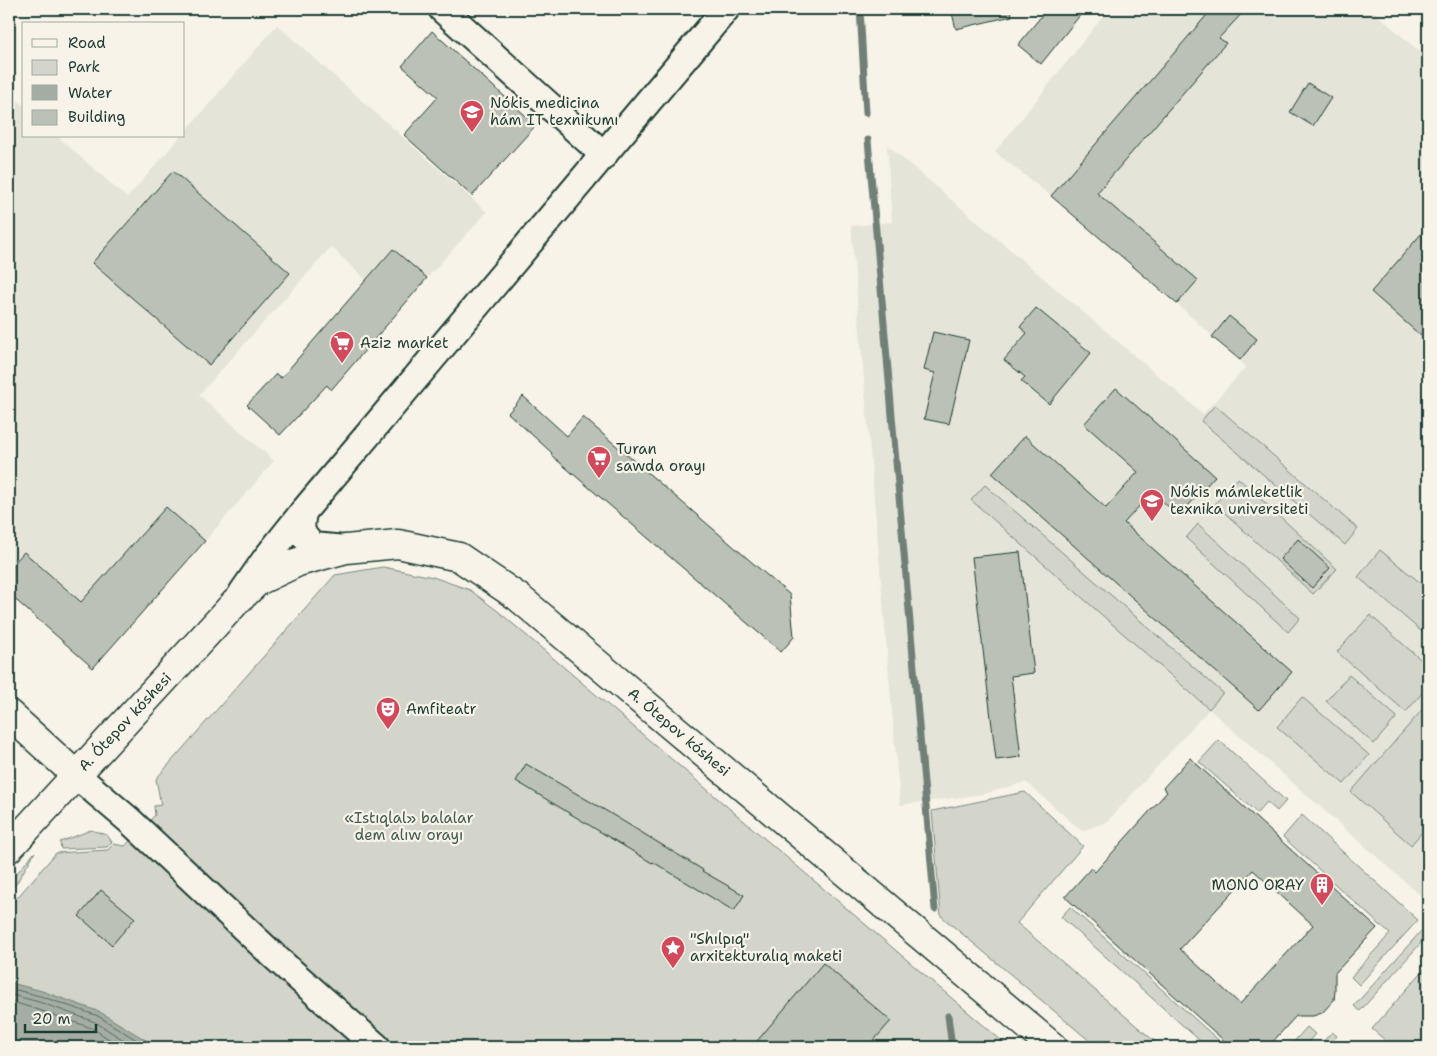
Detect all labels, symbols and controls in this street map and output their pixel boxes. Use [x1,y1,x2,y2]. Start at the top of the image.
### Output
legend [22,22,185,138]
text: Road [68,33,106,53]
text: Park [68,57,100,77]
text: Water [68,83,112,103]
place label: Nókis medicina hám IT texnikumı [490,93,619,130]
school or university icon: Nókis medicina hám IT texnikumı [459,99,485,133]
text: Building [68,107,125,127]
supermarket icon: Aziz market [329,330,355,364]
place label: Aziz market [360,333,449,353]
place label: Turan sawda orayı [616,439,706,476]
supermarket icon: Turan sawda orayı [586,445,612,479]
place label: Nókis mámleketlik texnika universiteti [1170,482,1308,519]
school or university icon: Nókis mámleketlik texnika universiteti [1139,488,1165,522]
street label: A. Ótepov kóshesi [73,668,176,776]
street label: A. Ótepov kóshesi [623,682,735,781]
theatre icon: Amfiteatr [375,696,401,730]
place label: Amfiteatr [406,699,477,719]
park label: «Istıqlal» balalar dem alıw orayı [344,808,474,845]
building icon: MONO ORAY [1309,872,1335,906]
place label: MONO ORAY [1212,875,1304,895]
place label: "Shılpıq" arxitekturalıq maketi [690,929,842,966]
place icon: "Shılpıq" arxitekturalıq maketi [660,935,686,969]
scale bar [25,1001,96,1033]
text: 20 m [32,1009,71,1029]

